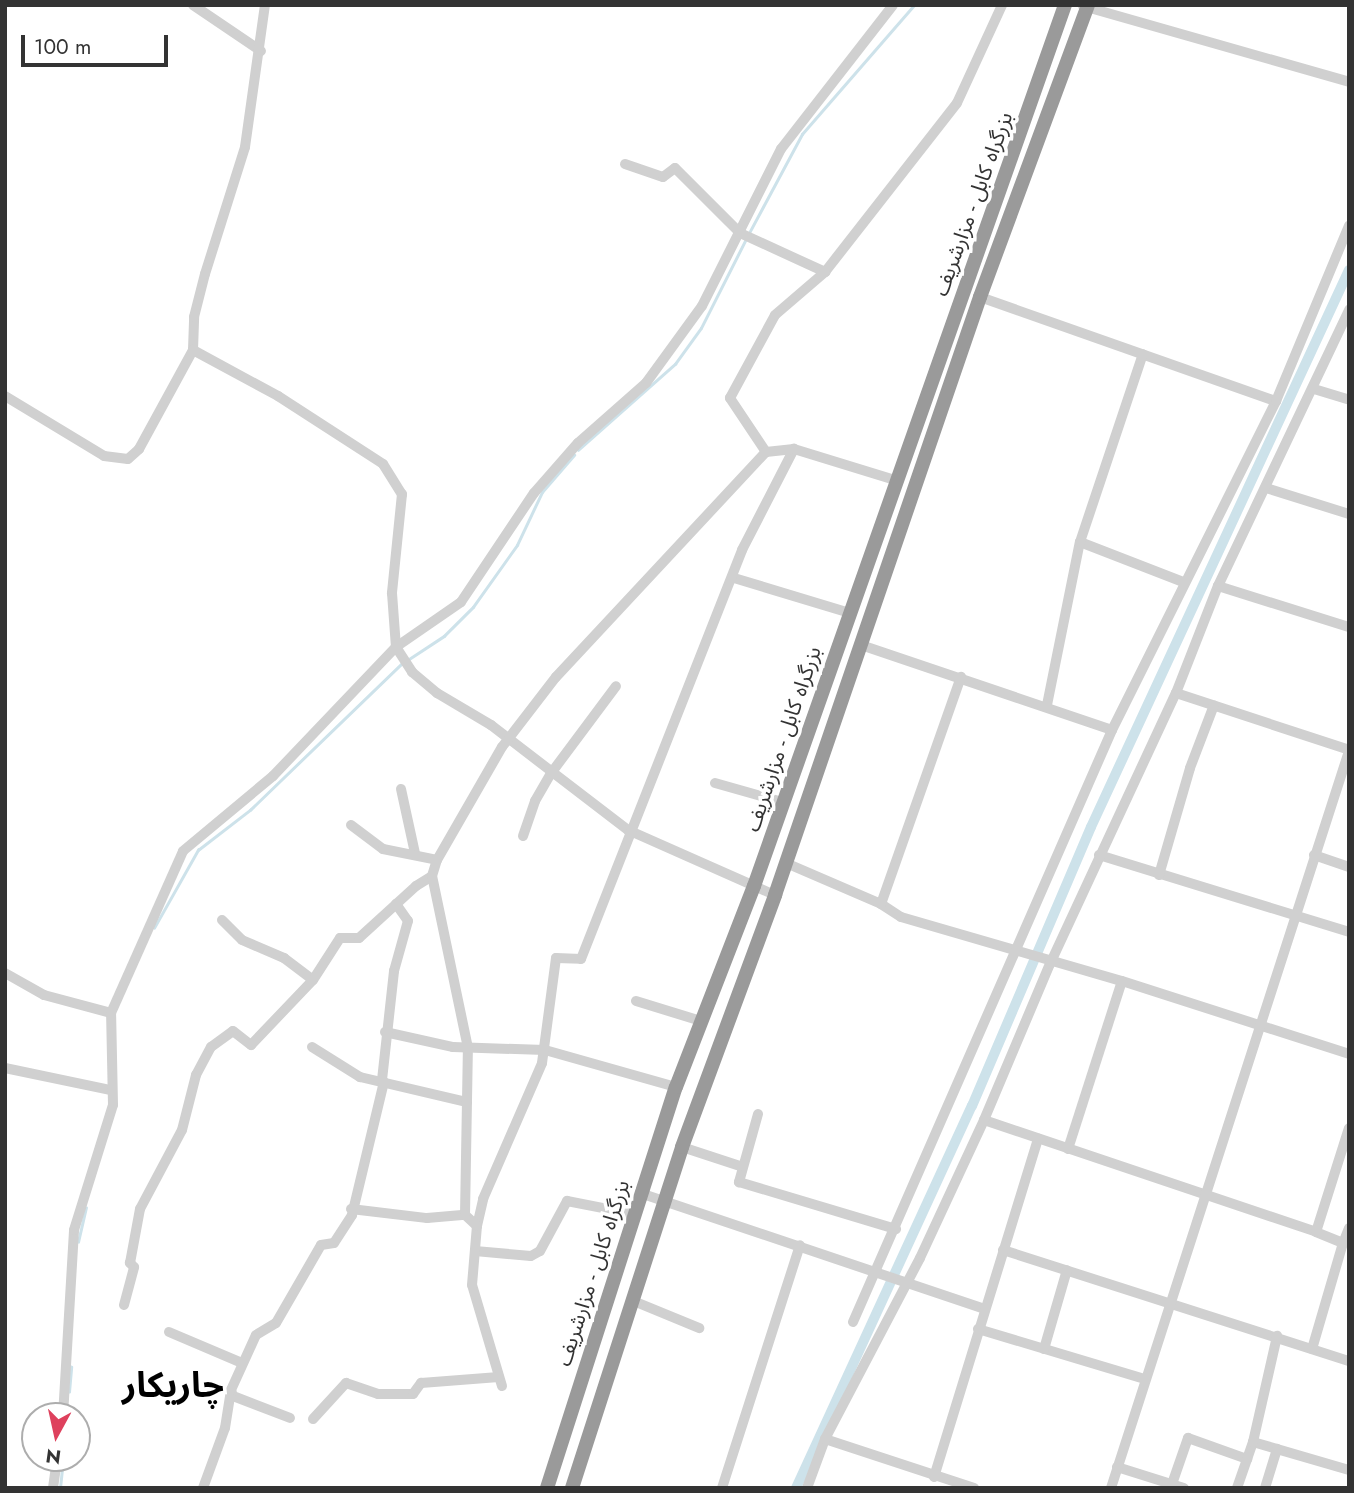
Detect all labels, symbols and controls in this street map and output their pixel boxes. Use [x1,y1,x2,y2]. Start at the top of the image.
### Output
scale bar [24,21,172,65]
text: 100 m [34,32,91,62]
street label: بزرگراه کابل - مزارشریف [928,108,1018,300]
street label: بزرگراه کابل - مزارشریف [739,643,827,835]
street label: بزرگراه کابل - مزارشریف [551,1177,635,1369]
district label: چاریکار [122,1364,224,1406]
north arrow [21,1402,91,1472]
text: N [44,1442,63,1471]

